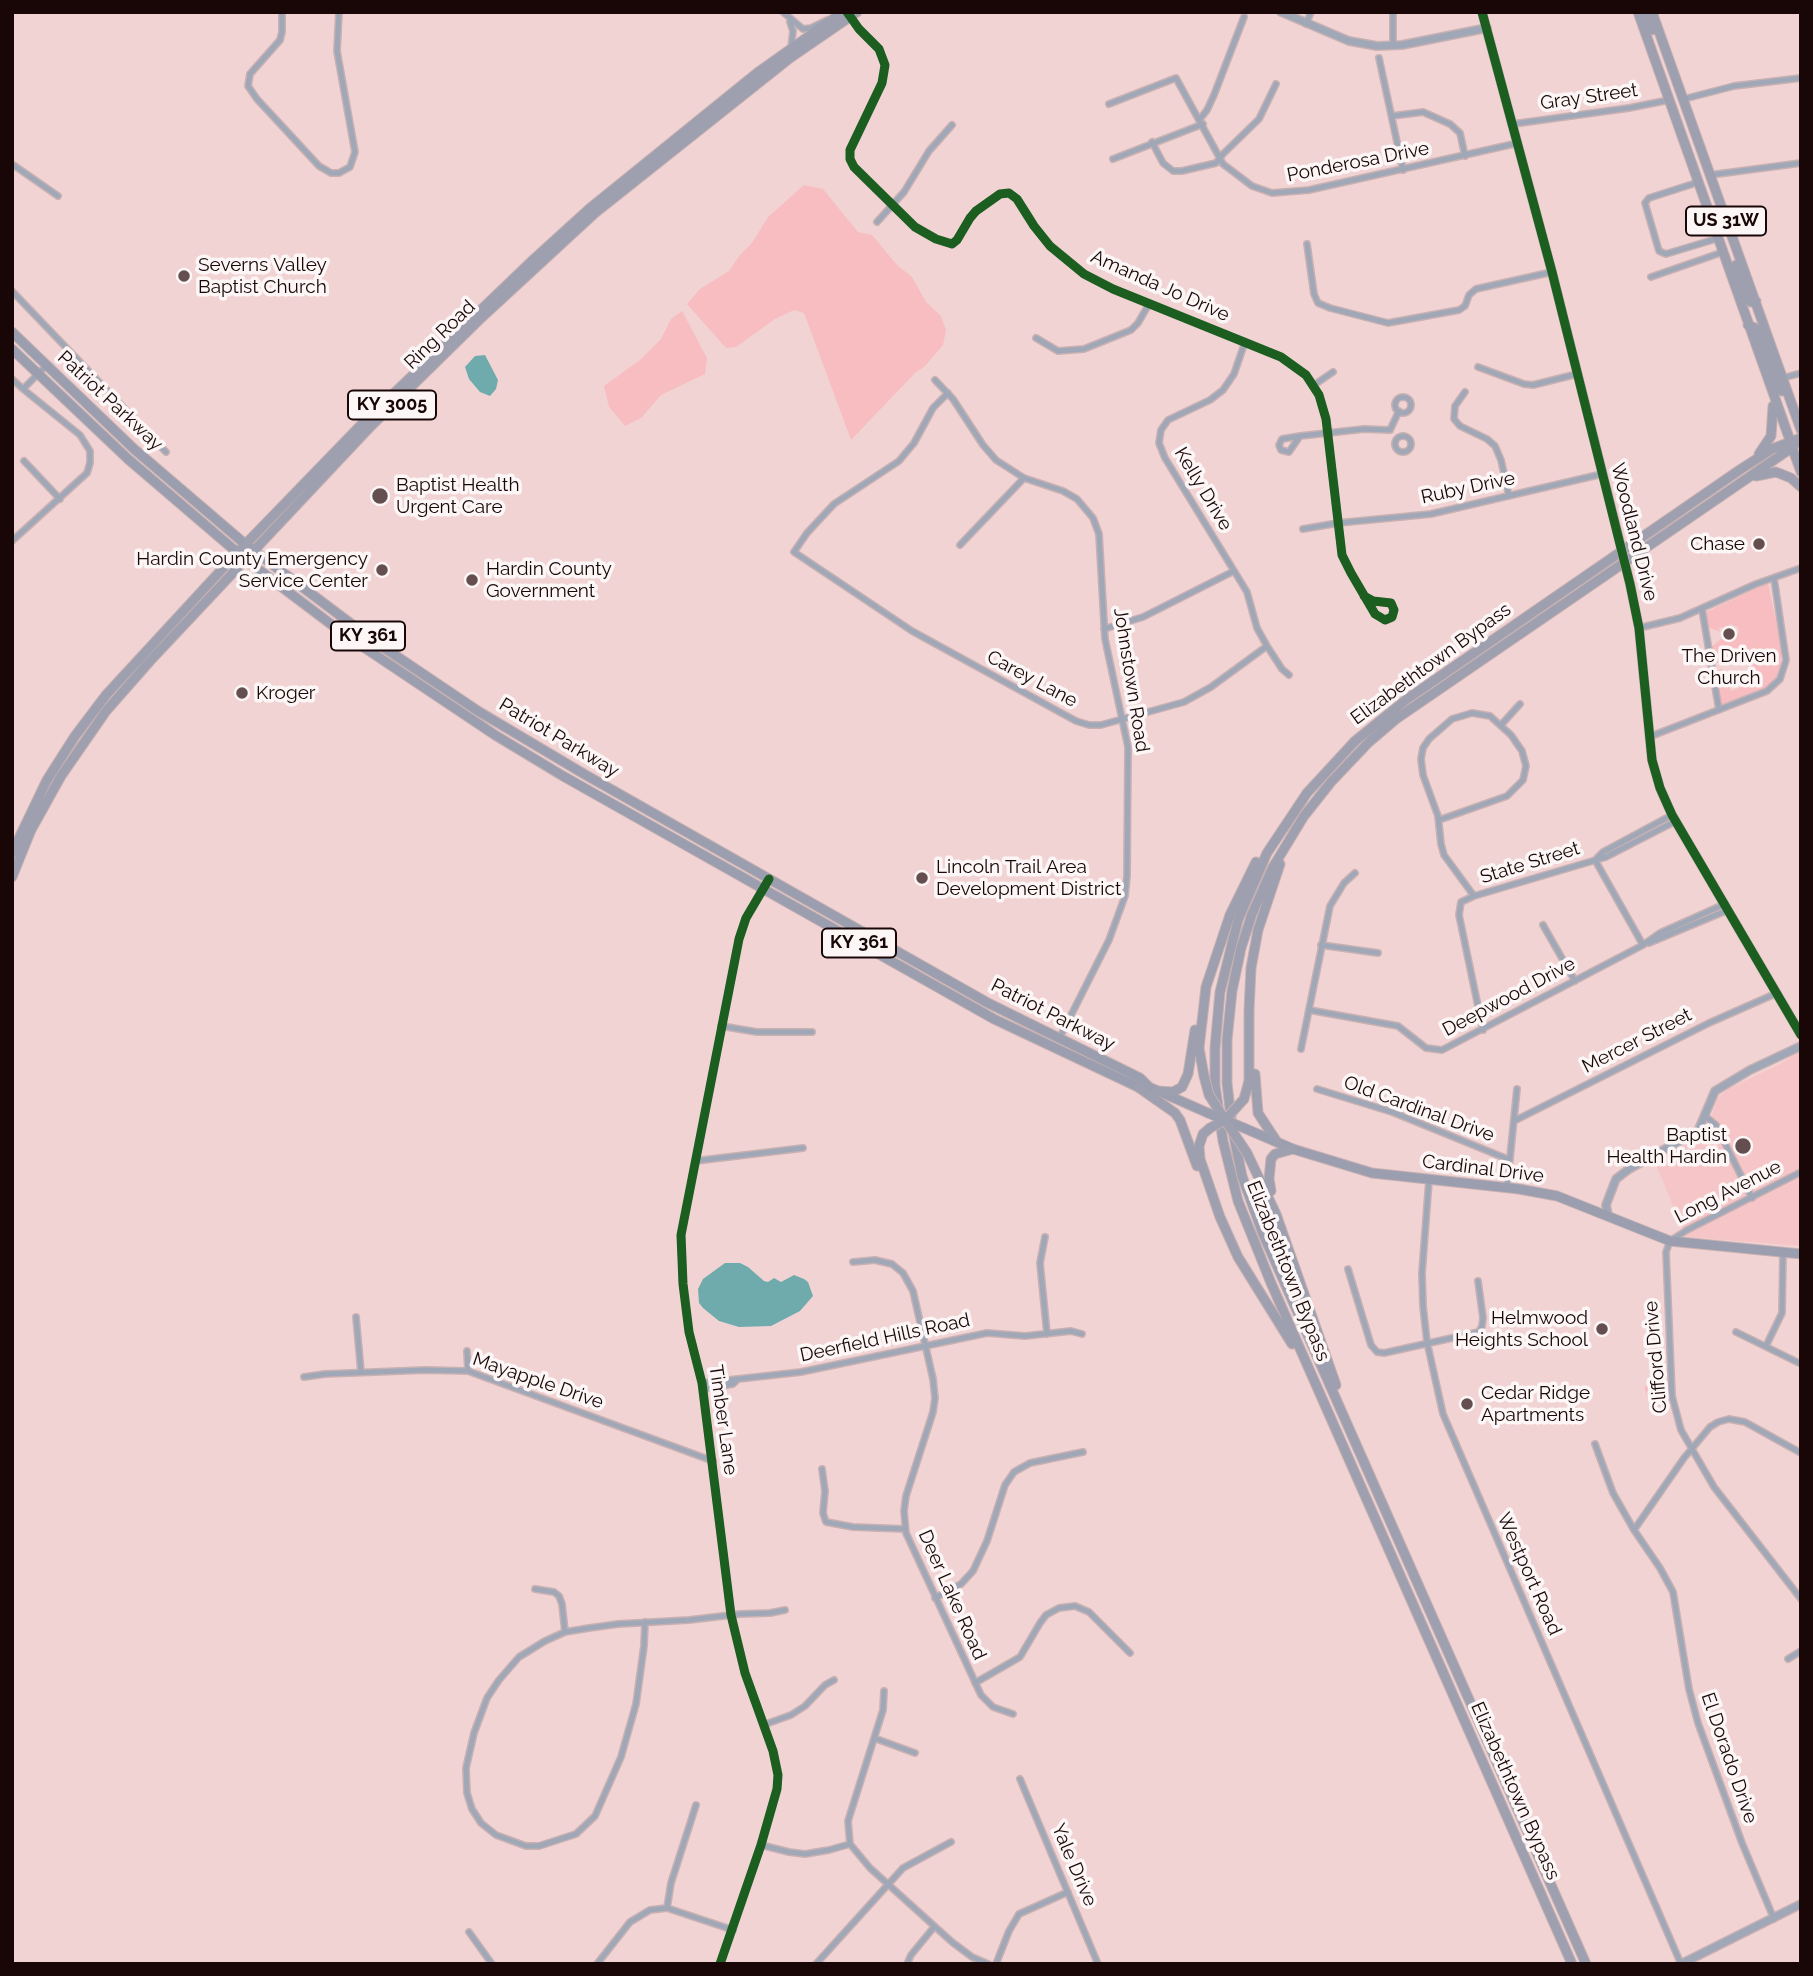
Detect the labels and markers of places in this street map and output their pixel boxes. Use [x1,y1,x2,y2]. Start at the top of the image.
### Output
place label: Severns Valley Baptist Church [198,254,327,298]
marker: Severns Valley Baptist Church [176,268,192,284]
place label: Baptist Health Urgent Care [396,474,519,518]
marker: Baptist Health Urgent Care [370,486,390,506]
place label: Chase [1690,533,1745,555]
marker: Chase [1751,536,1767,552]
place label: Hardin County Emergency Service Center [136,548,368,592]
place label: Hardin County Government [486,558,612,602]
marker: Hardin County Emergency Service Center [374,562,390,578]
marker: Hardin County Government [464,572,480,588]
marker: The Driven Church [1721,626,1737,642]
place label: The Driven Church [1681,645,1777,689]
place label: Kroger [256,682,315,704]
marker: Kroger [234,685,250,701]
place label: Lincoln Trail Area Development District [936,856,1121,900]
marker: Lincoln Trail Area Development District [914,870,930,886]
place label: Baptist Health Hardin [1606,1124,1727,1168]
marker: Baptist Health Hardin [1733,1136,1753,1156]
place label: Helmwood Heights School [1455,1307,1588,1351]
marker: Helmwood Heights School [1594,1321,1610,1337]
place label: Cedar Ridge Apartments [1481,1382,1590,1426]
marker: Cedar Ridge Apartments [1459,1396,1475,1412]

